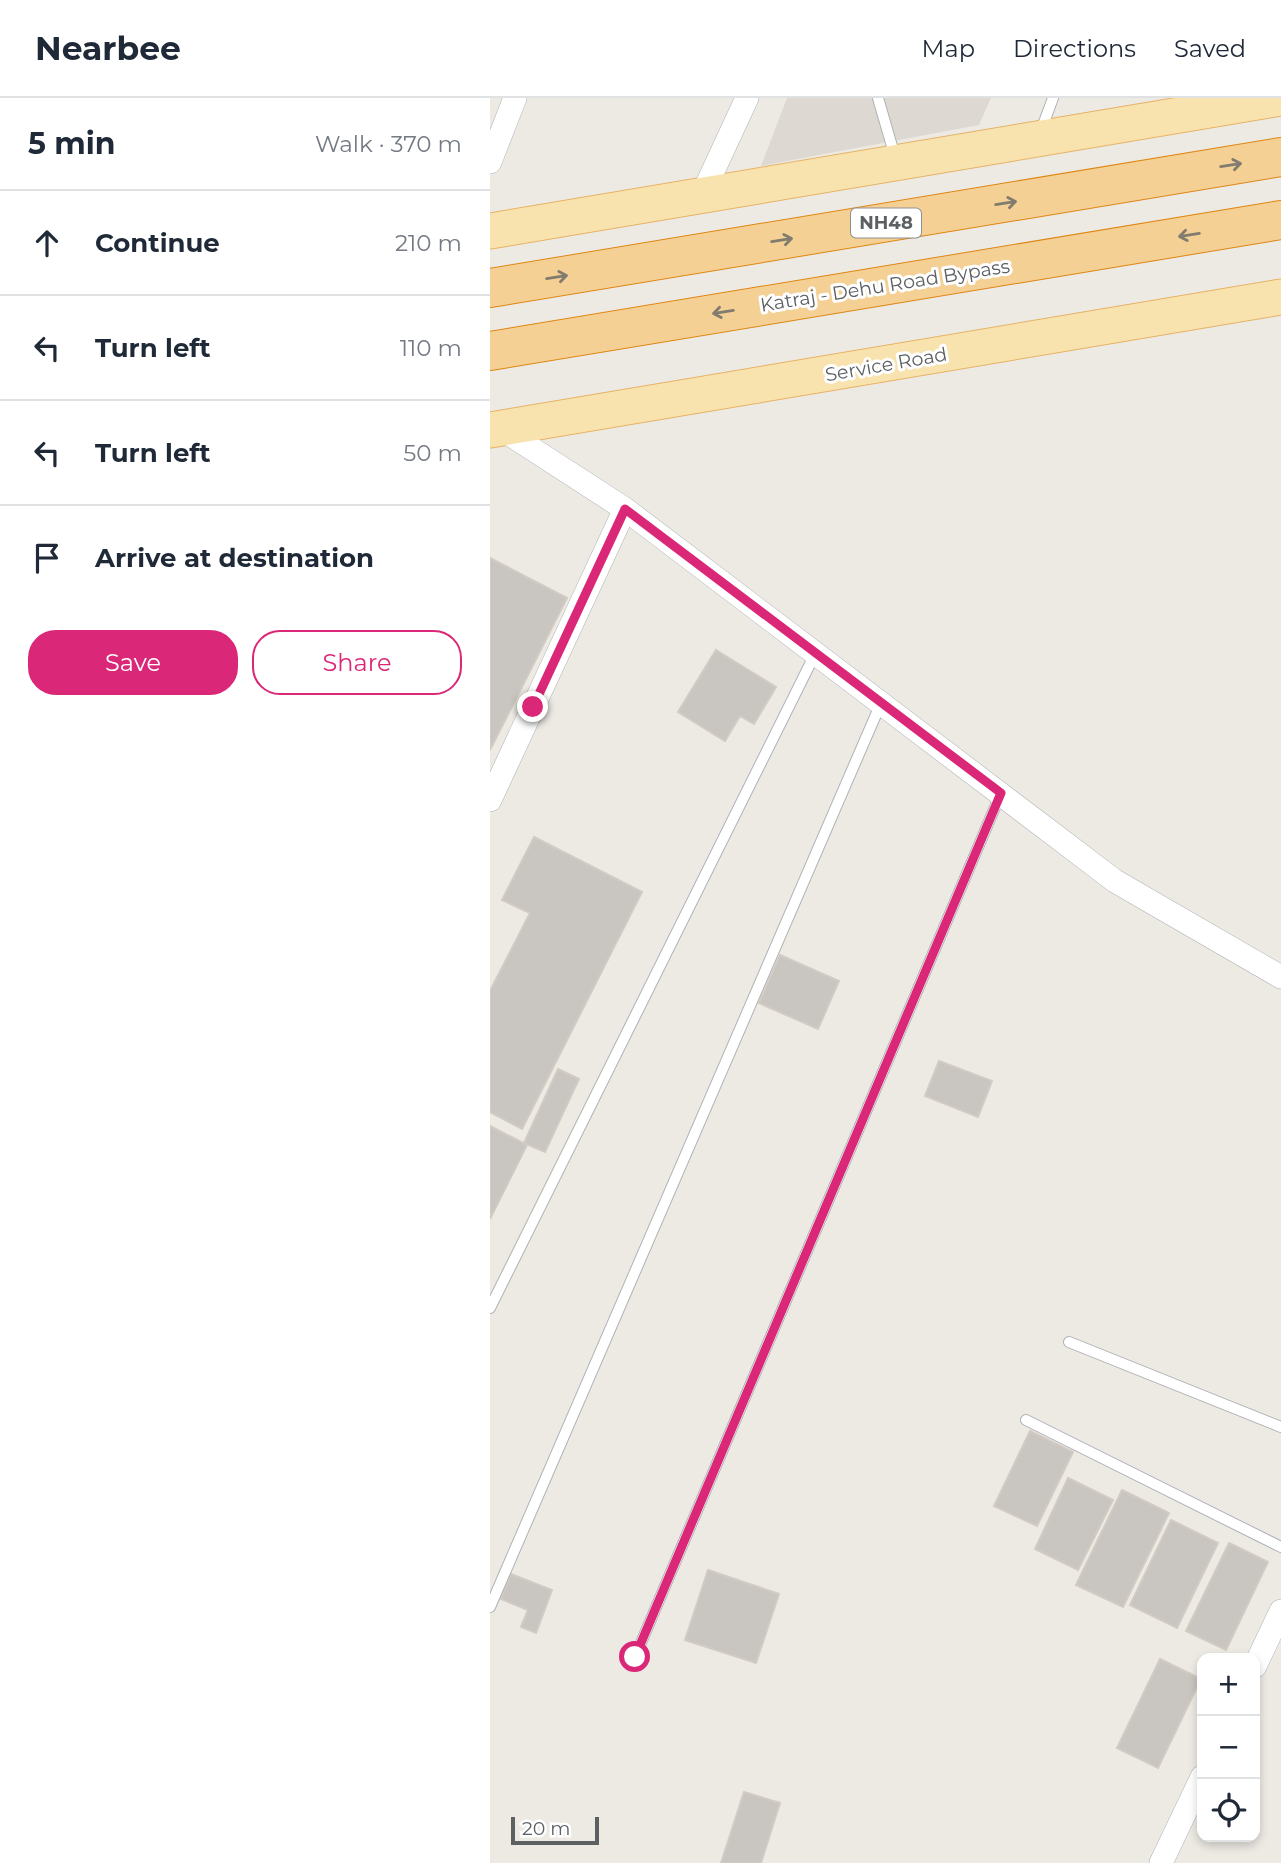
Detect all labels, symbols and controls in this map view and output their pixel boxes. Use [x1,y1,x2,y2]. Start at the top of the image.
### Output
text: Nearbee [35,28,181,68]
text: Map [922,34,975,63]
text: Directions [1013,34,1136,63]
text: Saved [1174,34,1246,63]
text: 5 min [28,125,116,162]
text: Walk · 370 m [315,130,462,158]
one-way arrow [1219,158,1242,171]
one-way arrow [994,196,1017,209]
road number: NH48 [851,208,921,238]
icon: ahead [28,224,66,262]
text: Continue [95,227,220,259]
text: 210 m [395,229,462,257]
one-way arrow [1179,229,1201,242]
one-way arrow [770,233,793,246]
street label: Katraj - Dehu Road Bypass [759,254,1011,317]
one-way arrow [545,270,568,283]
one-way arrow [712,306,735,319]
icon: left [28,329,66,367]
text: Turn left [95,332,211,364]
text: 110 m [400,334,462,362]
street label: Service Road [823,342,949,387]
icon: left [28,434,66,472]
text: Turn left [95,437,211,469]
text: 50 m [403,439,462,467]
icon: arrive [28,539,66,577]
text: Arrive at destination [95,542,374,574]
button: Save [28,630,238,695]
button: Share [252,630,462,695]
route end [517,691,548,722]
route start [619,1641,650,1672]
map controls [1197,1653,1260,1842]
button: + [1197,1653,1260,1716]
button: − [1197,1716,1260,1779]
button: locate [1197,1779,1260,1842]
scale bar [511,1814,598,1846]
text: 20 m [522,1817,570,1840]

